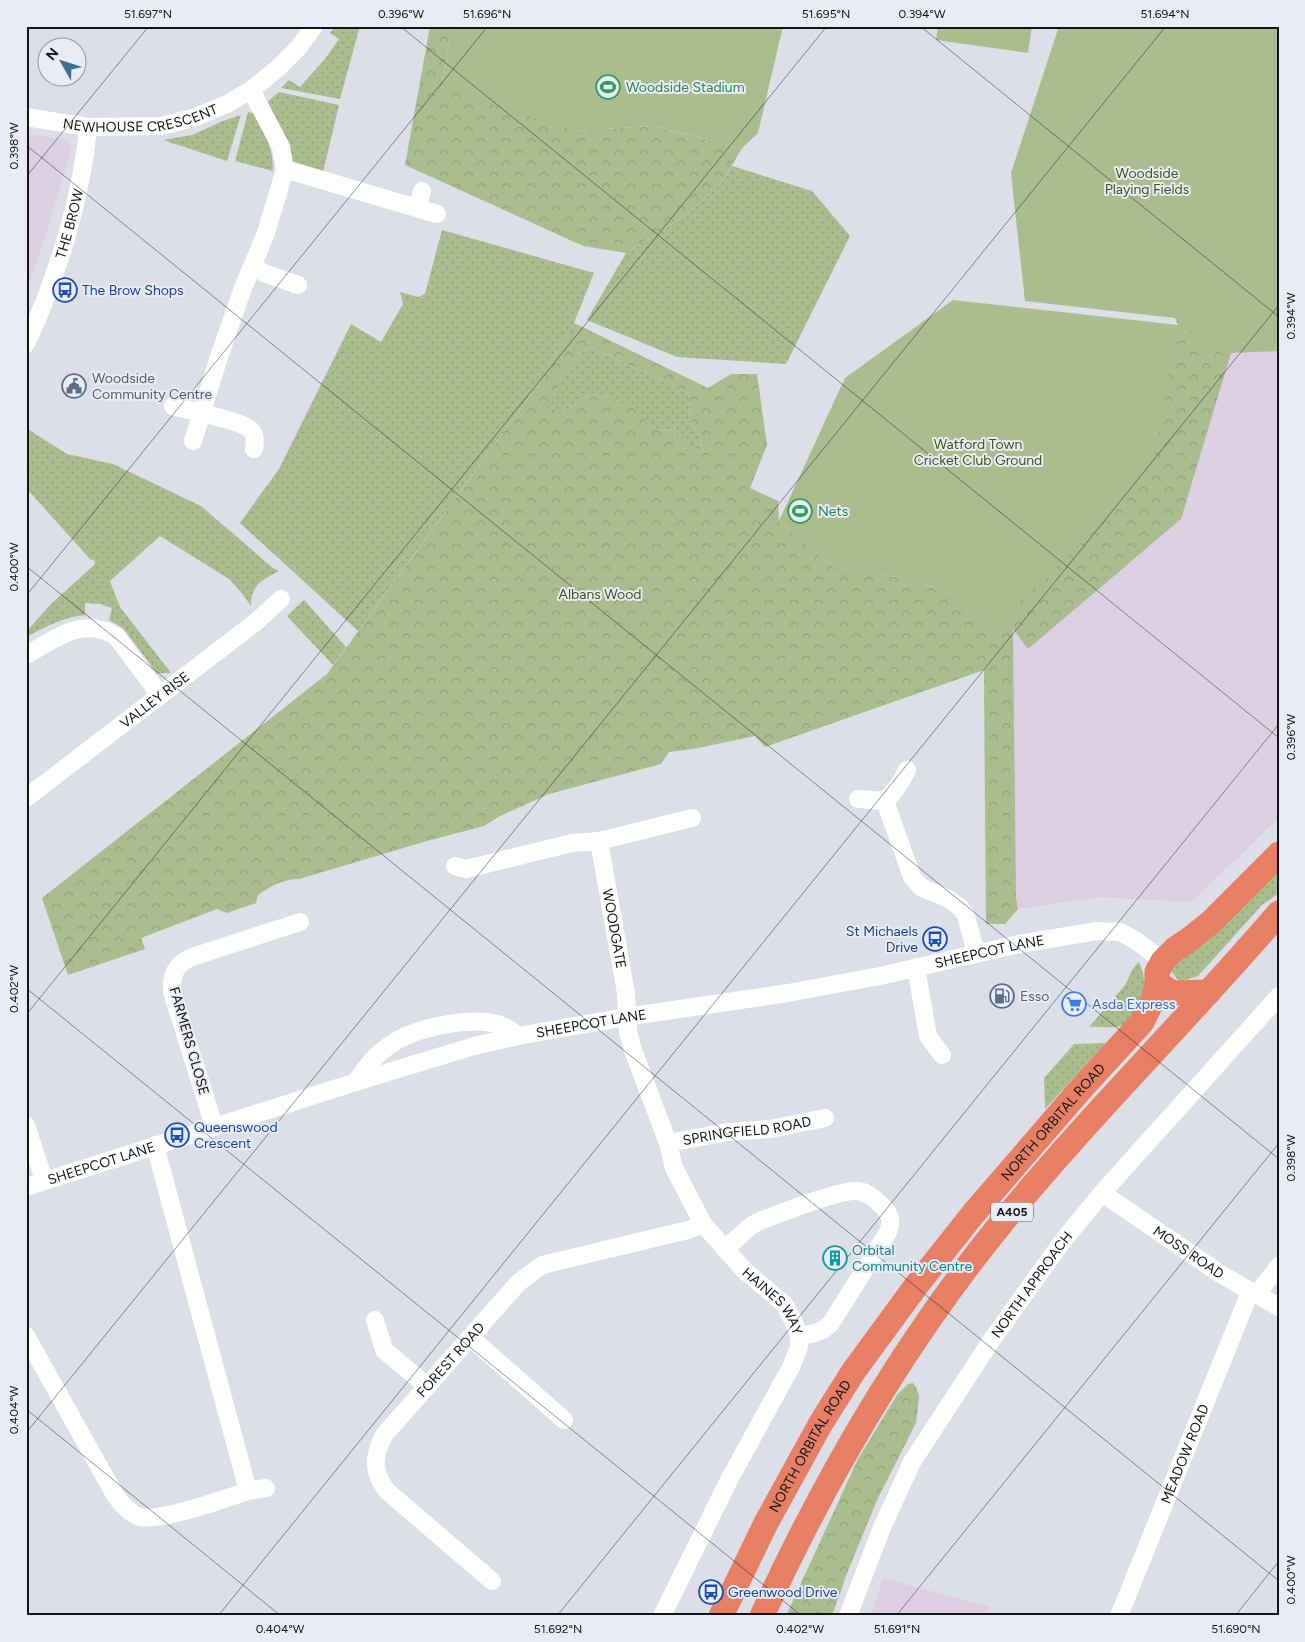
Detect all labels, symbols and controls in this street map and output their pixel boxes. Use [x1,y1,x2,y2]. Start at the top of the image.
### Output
text: 51.697°N [124,7,172,21]
text: 0.396°W [378,7,425,21]
text: 51.696°N [463,7,511,21]
text: 51.695°N [802,7,850,21]
text: 0.394°W [899,7,946,21]
text: 51.694°N [1140,7,1190,21]
north arrow [38,38,88,88]
text: N [42,45,62,64]
sports icon: Woodside Stadium [595,74,621,100]
place label: Woodside Stadium [626,79,745,96]
street label: NEWHOUSE CRESCENT [62,100,220,136]
text: 0.398°W [7,122,21,169]
park label: Woodside Playing Fields [1105,165,1189,198]
street label: THE BROW [52,187,87,261]
bus stop icon: The Brow Shops [52,277,78,303]
place label: The Brow Shops [82,282,184,299]
text: 0.394°W [1284,292,1298,339]
place label: Woodside Community Centre [92,370,213,403]
public building icon: Woodside Community Centre [61,373,87,399]
park label: Watford Town Cricket Club Ground [914,436,1042,469]
sports icon: Nets [787,498,813,524]
place label: Nets [818,503,848,520]
text: 0.400°W [7,542,21,591]
park label: Albans Wood [558,586,642,603]
street label: VALLEY RISE [117,668,193,731]
text: 0.396°W [1284,713,1298,760]
street label: WOODGATE [599,887,630,970]
place label: St Michaels Drive [846,923,918,956]
bus stop icon: St Michaels Drive [922,926,948,952]
street label: SHEEPCOT LANE [933,931,1046,972]
text: 0.402°W [7,965,21,1013]
fuel station icon: Esso [989,983,1015,1009]
street label: FARMERS CLOSE [165,985,213,1097]
place label: Esso [1020,988,1049,1005]
supermarket icon: Asda Express [1061,991,1087,1017]
place label: Asda Express [1092,996,1175,1013]
street label: SHEEPCOT LANE [535,1006,647,1041]
street label: NORTH ORBITAL ROAD [997,1060,1109,1184]
street label: SPRINGFIELD ROAD [681,1112,813,1149]
place label: Queenswood Crescent [194,1119,278,1152]
bus stop icon: Queenswood Crescent [164,1122,190,1148]
text: 0.398°W [1284,1134,1298,1181]
street label: SHEEPCOT LANE [45,1138,157,1188]
road number: A405 [991,1202,1033,1222]
street label: MOSS ROAD [1150,1222,1227,1282]
street label: NORTH APPROACH [988,1228,1076,1341]
place label: Orbital Community Centre [852,1242,973,1275]
building icon: Orbital Community Centre [822,1245,848,1271]
street label: HAINES WAY [739,1264,806,1338]
street label: FOREST ROAD [413,1319,488,1400]
street label: NORTH ORBITAL ROAD [765,1377,855,1515]
text: 0.404°W [7,1385,21,1434]
street label: MEADOW ROAD [1157,1402,1212,1506]
text: 0.400°W [1284,1555,1298,1604]
bus stop icon: Greenwood Drive [698,1579,724,1605]
place label: Greenwood Drive [728,1584,838,1601]
text: 0.404°W [256,1622,305,1636]
text: 51.692°N [534,1622,582,1636]
text: 0.402°W [776,1622,824,1636]
text: 51.691°N [874,1622,920,1636]
text: 51.690°N [1211,1622,1261,1636]

